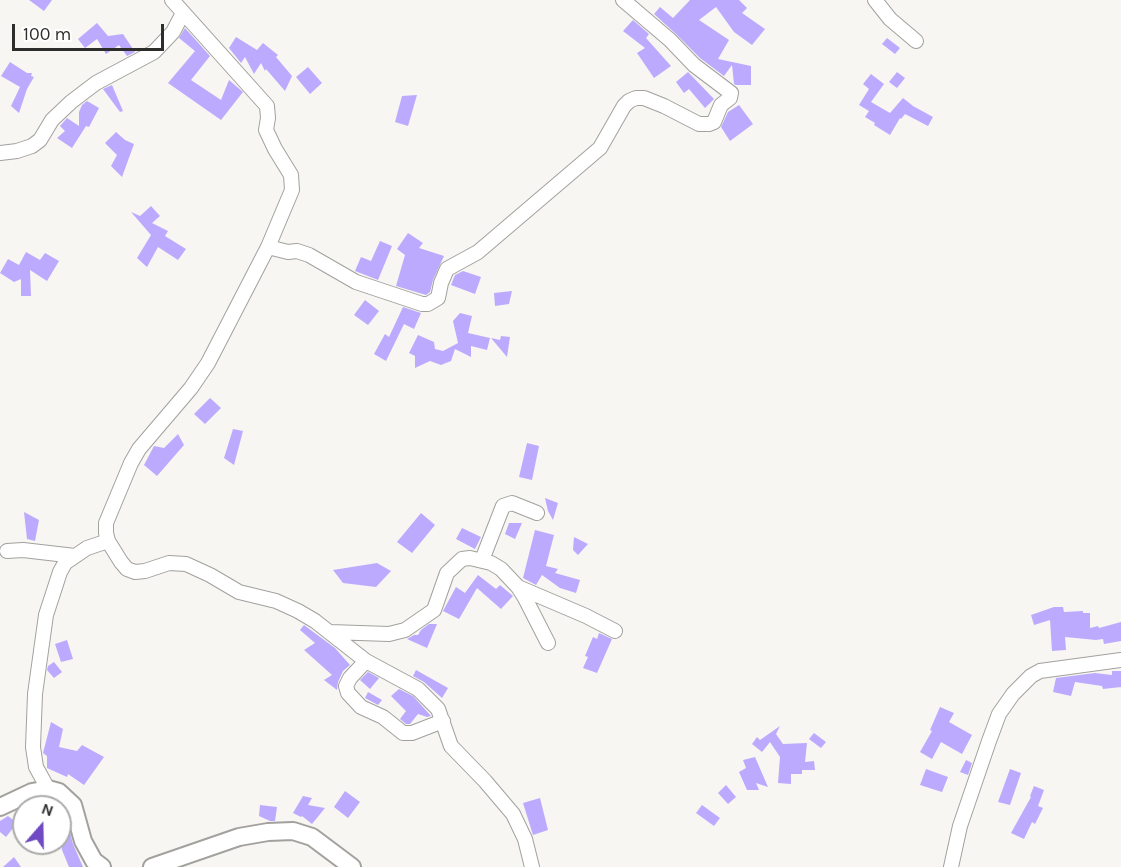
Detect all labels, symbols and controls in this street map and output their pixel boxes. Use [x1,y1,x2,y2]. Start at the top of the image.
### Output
scale bar [15,12,166,50]
text: 100 m [23,23,71,45]
north arrow [12,795,72,855]
text: N [39,799,56,820]

